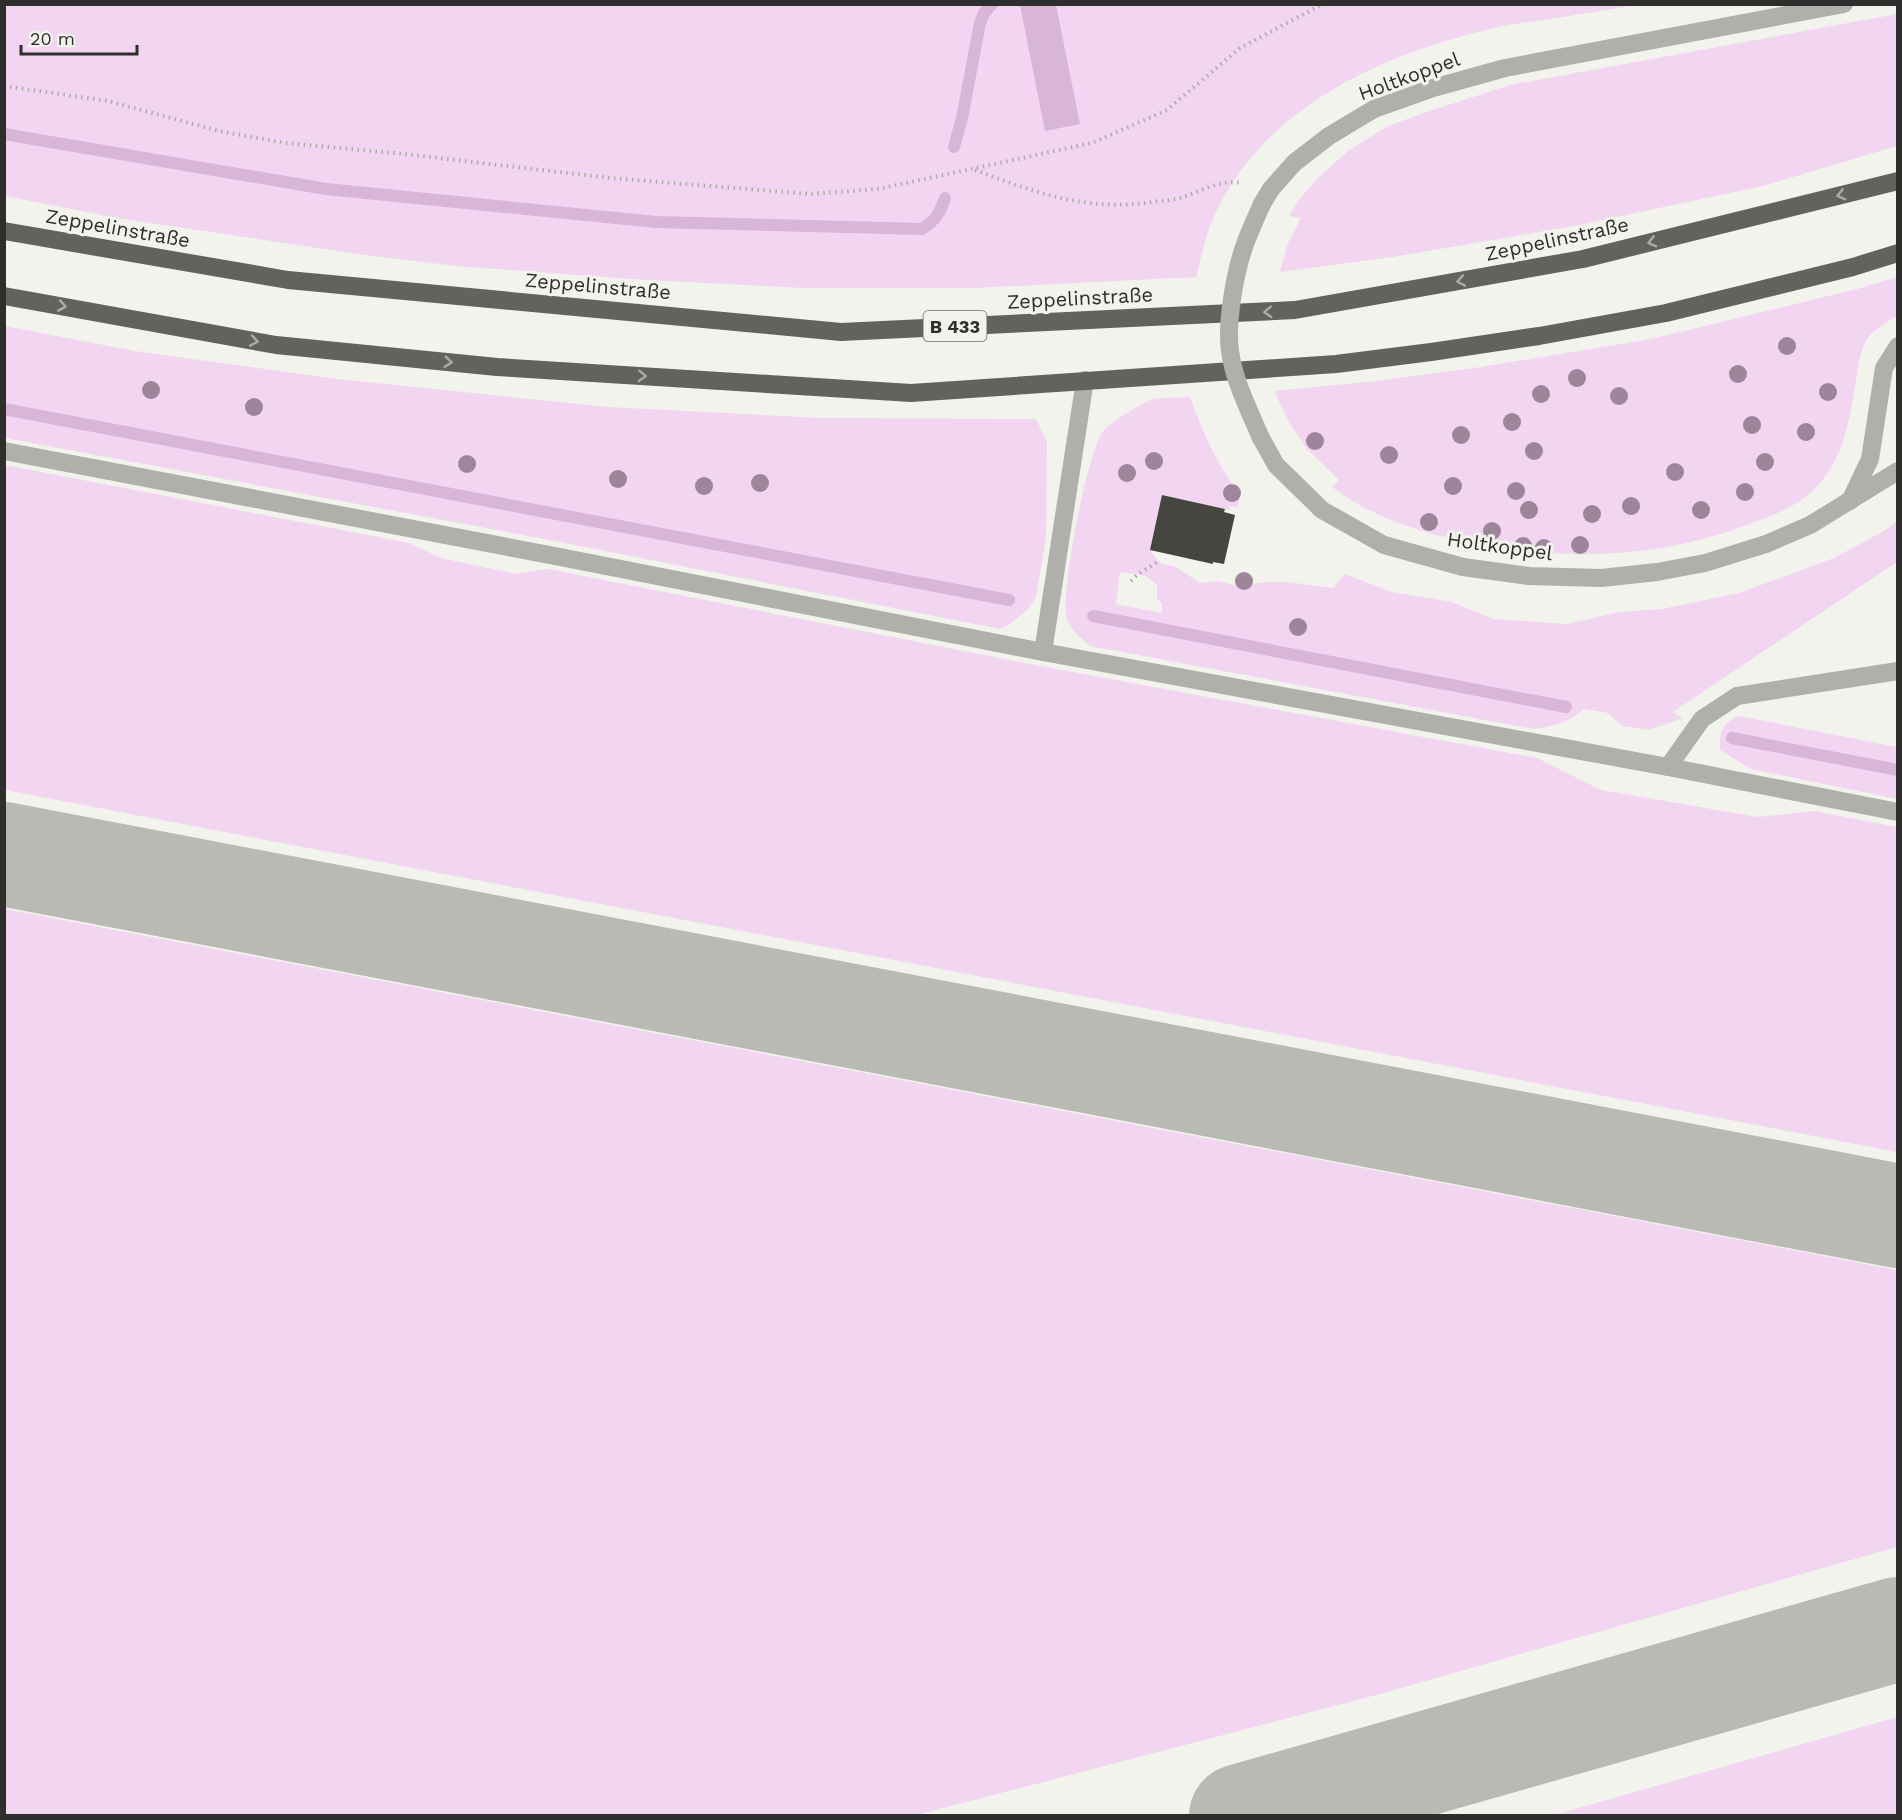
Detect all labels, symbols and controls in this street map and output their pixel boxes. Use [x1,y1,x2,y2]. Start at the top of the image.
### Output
scale bar [21,18,136,56]
text: 20 m [30,28,75,49]
street label: Holtkoppel [1355,47,1463,105]
one-way arrow [1836,187,1846,200]
street label: Zeppelinstraße [44,203,192,253]
street label: Zeppelinstraße [1483,212,1631,266]
one-way arrow [1647,235,1657,248]
street label: Zeppelinstraße [524,268,672,304]
one-way arrow [1456,274,1466,287]
street label: Zeppelinstraße [1006,282,1154,314]
one-way arrow [57,299,67,312]
one-way arrow [1264,305,1273,318]
road number: B 433 [924,311,986,341]
one-way arrow [249,334,259,346]
one-way arrow [443,355,452,368]
one-way arrow [638,370,647,383]
street label: Holtkoppel [1446,527,1554,565]

